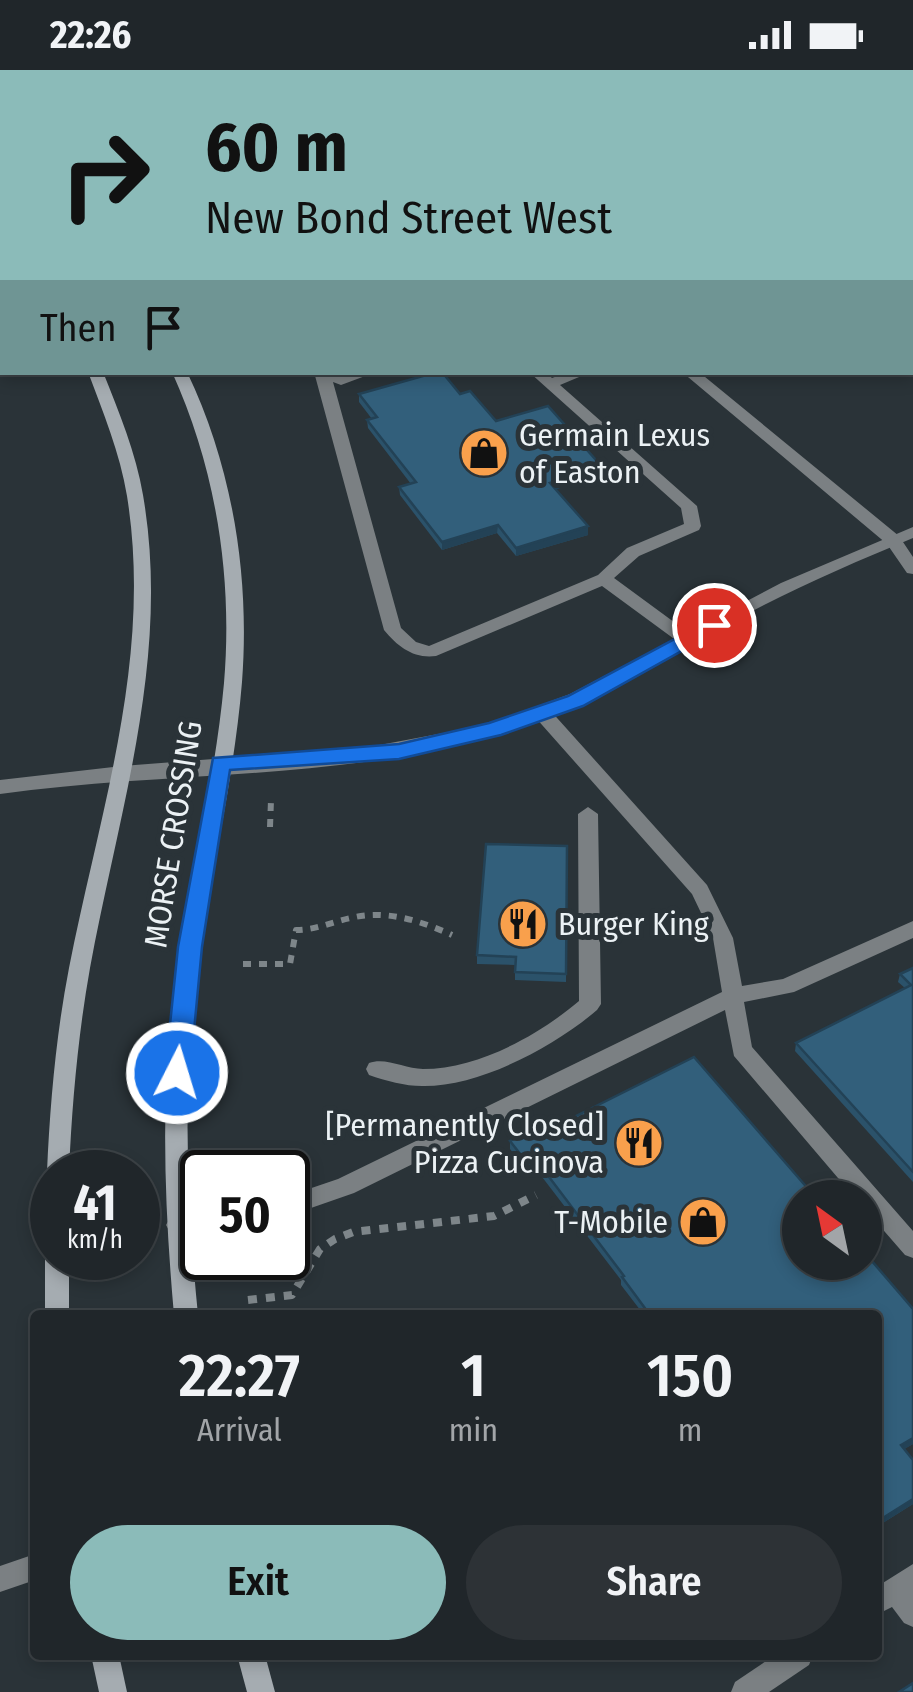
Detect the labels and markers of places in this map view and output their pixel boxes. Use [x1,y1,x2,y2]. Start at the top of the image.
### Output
place label: Germain Lexus of Easton [519,416,710,491]
shop icon: Germain Lexus of Easton [458,427,510,479]
pin [672,583,757,668]
restaurant icon: Burger King [497,898,549,950]
place label: Burger King [558,905,709,943]
place label: [Permanently Closed] Pizza Cucinova [325,1106,604,1181]
restaurant icon: [Permanently Closed] Pizza Cucinova [613,1117,665,1169]
shop icon: T-Mobile [677,1196,729,1248]
place label: T-Mobile [554,1203,668,1241]

